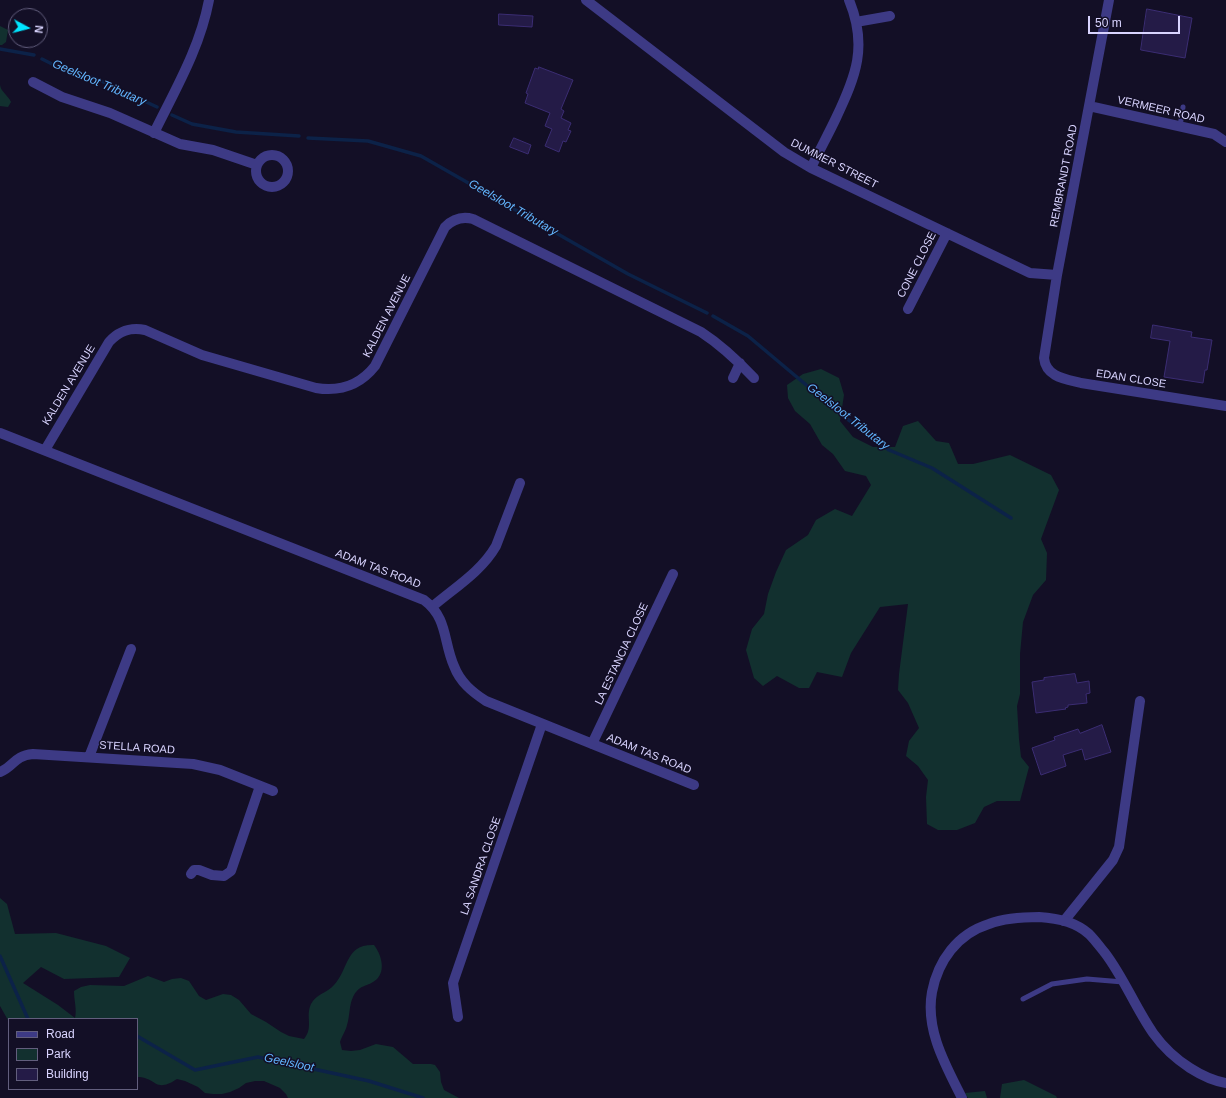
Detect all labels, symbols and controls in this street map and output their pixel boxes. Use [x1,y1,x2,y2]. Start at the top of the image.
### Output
north arrow [8,8,48,48]
scale bar [1090,8,1182,34]
text: 50 m [1095,16,1122,30]
text: N [32,25,45,34]
water label: Geelsloot Tributary [50,57,148,109]
street label: VERMEER ROAD [1116,94,1206,126]
street label: REMBRANDT ROAD [1048,123,1080,229]
street label: DUMMER STREET [788,136,880,192]
water label: Geelsloot Tributary [466,177,560,239]
street label: CONE CLOSE [895,230,939,300]
street label: KALDEN AVENUE [360,272,414,360]
street label: KALDEN AVENUE [40,342,98,428]
street label: EDAN CLOSE [1095,367,1167,391]
water label: Geelsloot Tributary [804,380,892,454]
street label: ADAM TAS ROAD [334,547,422,591]
street label: LA ESTANCIA CLOSE [593,601,651,707]
street label: ADAM TAS ROAD [605,731,693,777]
street label: STELLA ROAD [99,739,175,757]
street label: LA SANDRA CLOSE [458,815,504,917]
legend [8,1018,138,1090]
text: Road [46,1027,75,1041]
text: Park [46,1047,71,1061]
water label: Geelsloot [263,1051,315,1075]
text: Building [46,1067,89,1081]

